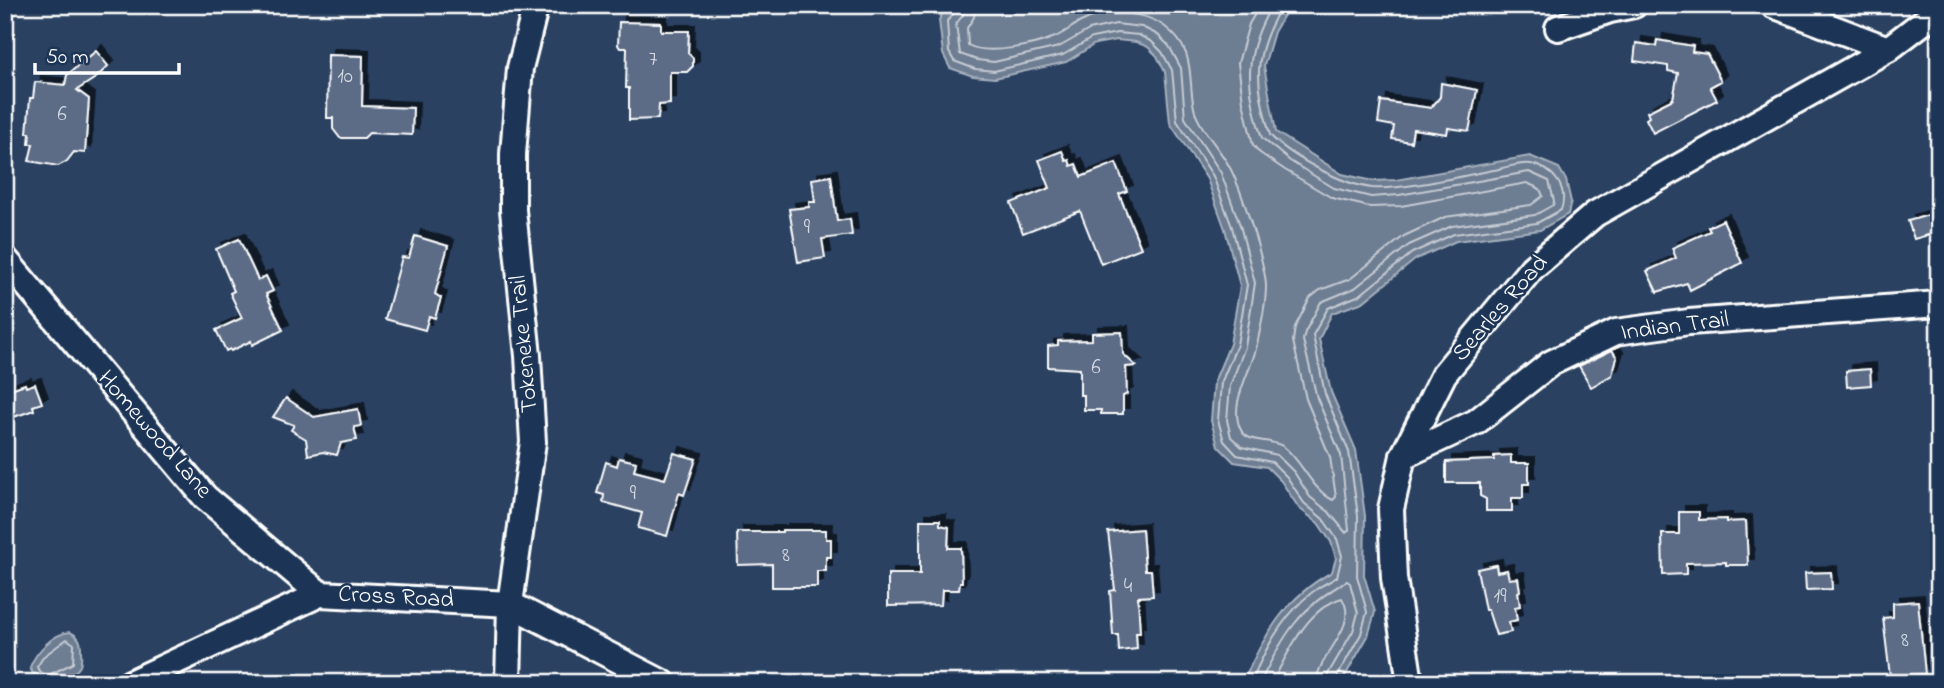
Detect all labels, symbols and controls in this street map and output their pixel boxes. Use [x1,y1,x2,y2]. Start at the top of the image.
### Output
scale bar [35,32,178,76]
text: 50 m [46,43,89,73]
house number: 7 [649,45,658,75]
house number: 10 [337,62,353,92]
house number: 6 [57,100,67,130]
house number: 9 [804,213,811,243]
street label: Searles Road [1445,247,1558,370]
street label: Tokeneke Trail [502,274,548,414]
street label: Indian Trail [1619,303,1731,351]
house number: 6 [1091,353,1101,383]
street label: Homewood Lane [88,363,220,507]
house number: 9 [630,479,637,509]
house number: 8 [782,541,790,571]
house number: 4 [1124,572,1133,602]
street label: Cross Road [337,577,455,619]
house number: 19 [1494,582,1507,612]
house number: 8 [1901,626,1909,656]

